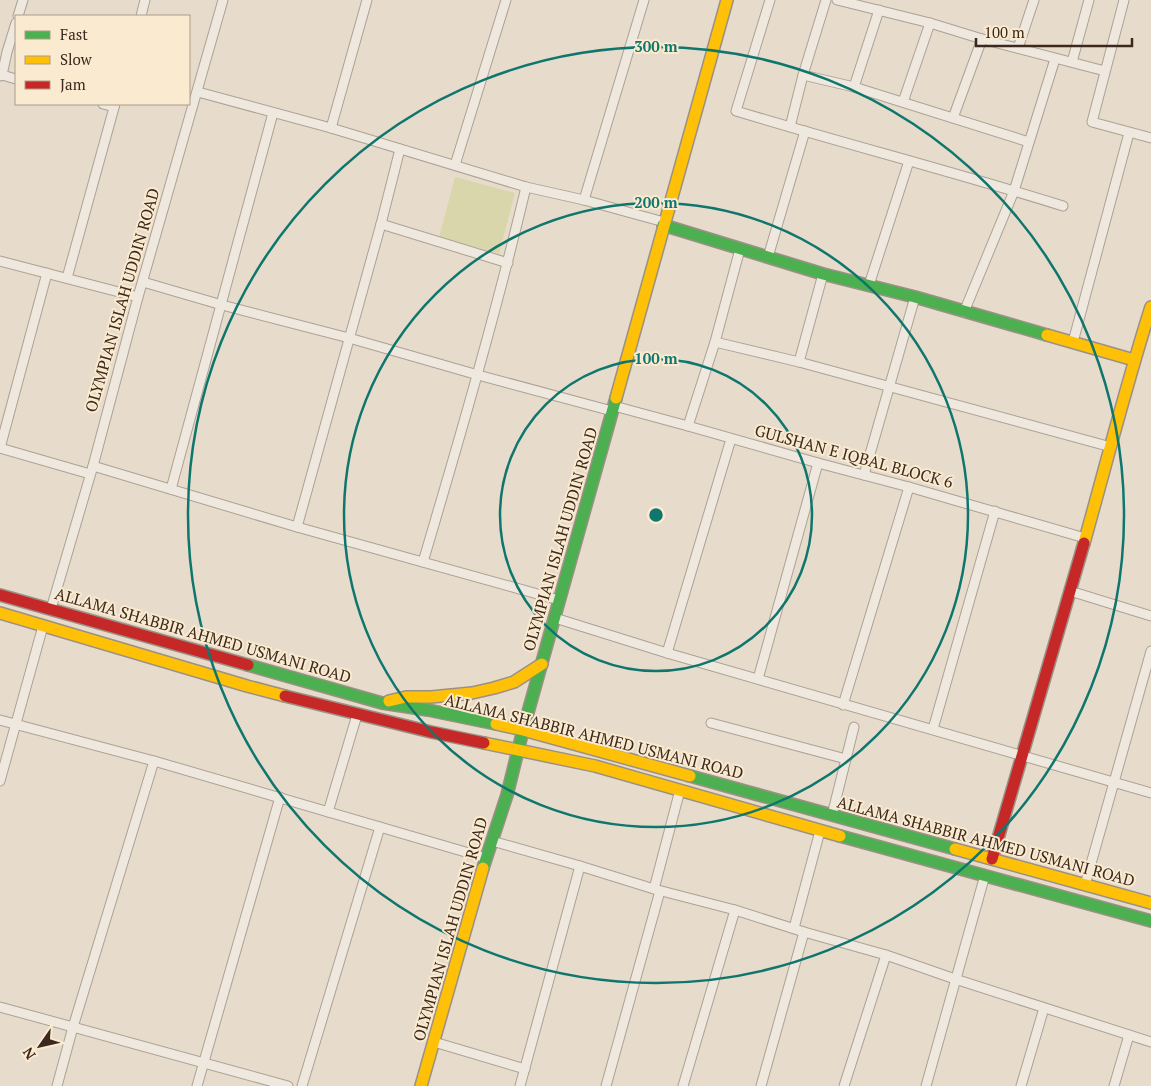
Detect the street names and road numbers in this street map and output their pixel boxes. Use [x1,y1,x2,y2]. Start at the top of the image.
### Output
street label: OLYMPIAN ISLAH UDDIN ROAD [79,185,165,415]
street label: GULSHAN E IQBAL BLOCK 6 [752,419,956,493]
street label: OLYMPIAN ISLAH UDDIN ROAD [517,424,603,654]
street label: ALLAMA SHABBIR AHMED USMANI ROAD [52,582,354,688]
street label: ALLAMA SHABBIR AHMED USMANI ROAD [442,688,746,784]
street label: ALLAMA SHABBIR AHMED USMANI ROAD [835,791,1137,891]
street label: OLYMPIAN ISLAH UDDIN ROAD [407,814,493,1044]

